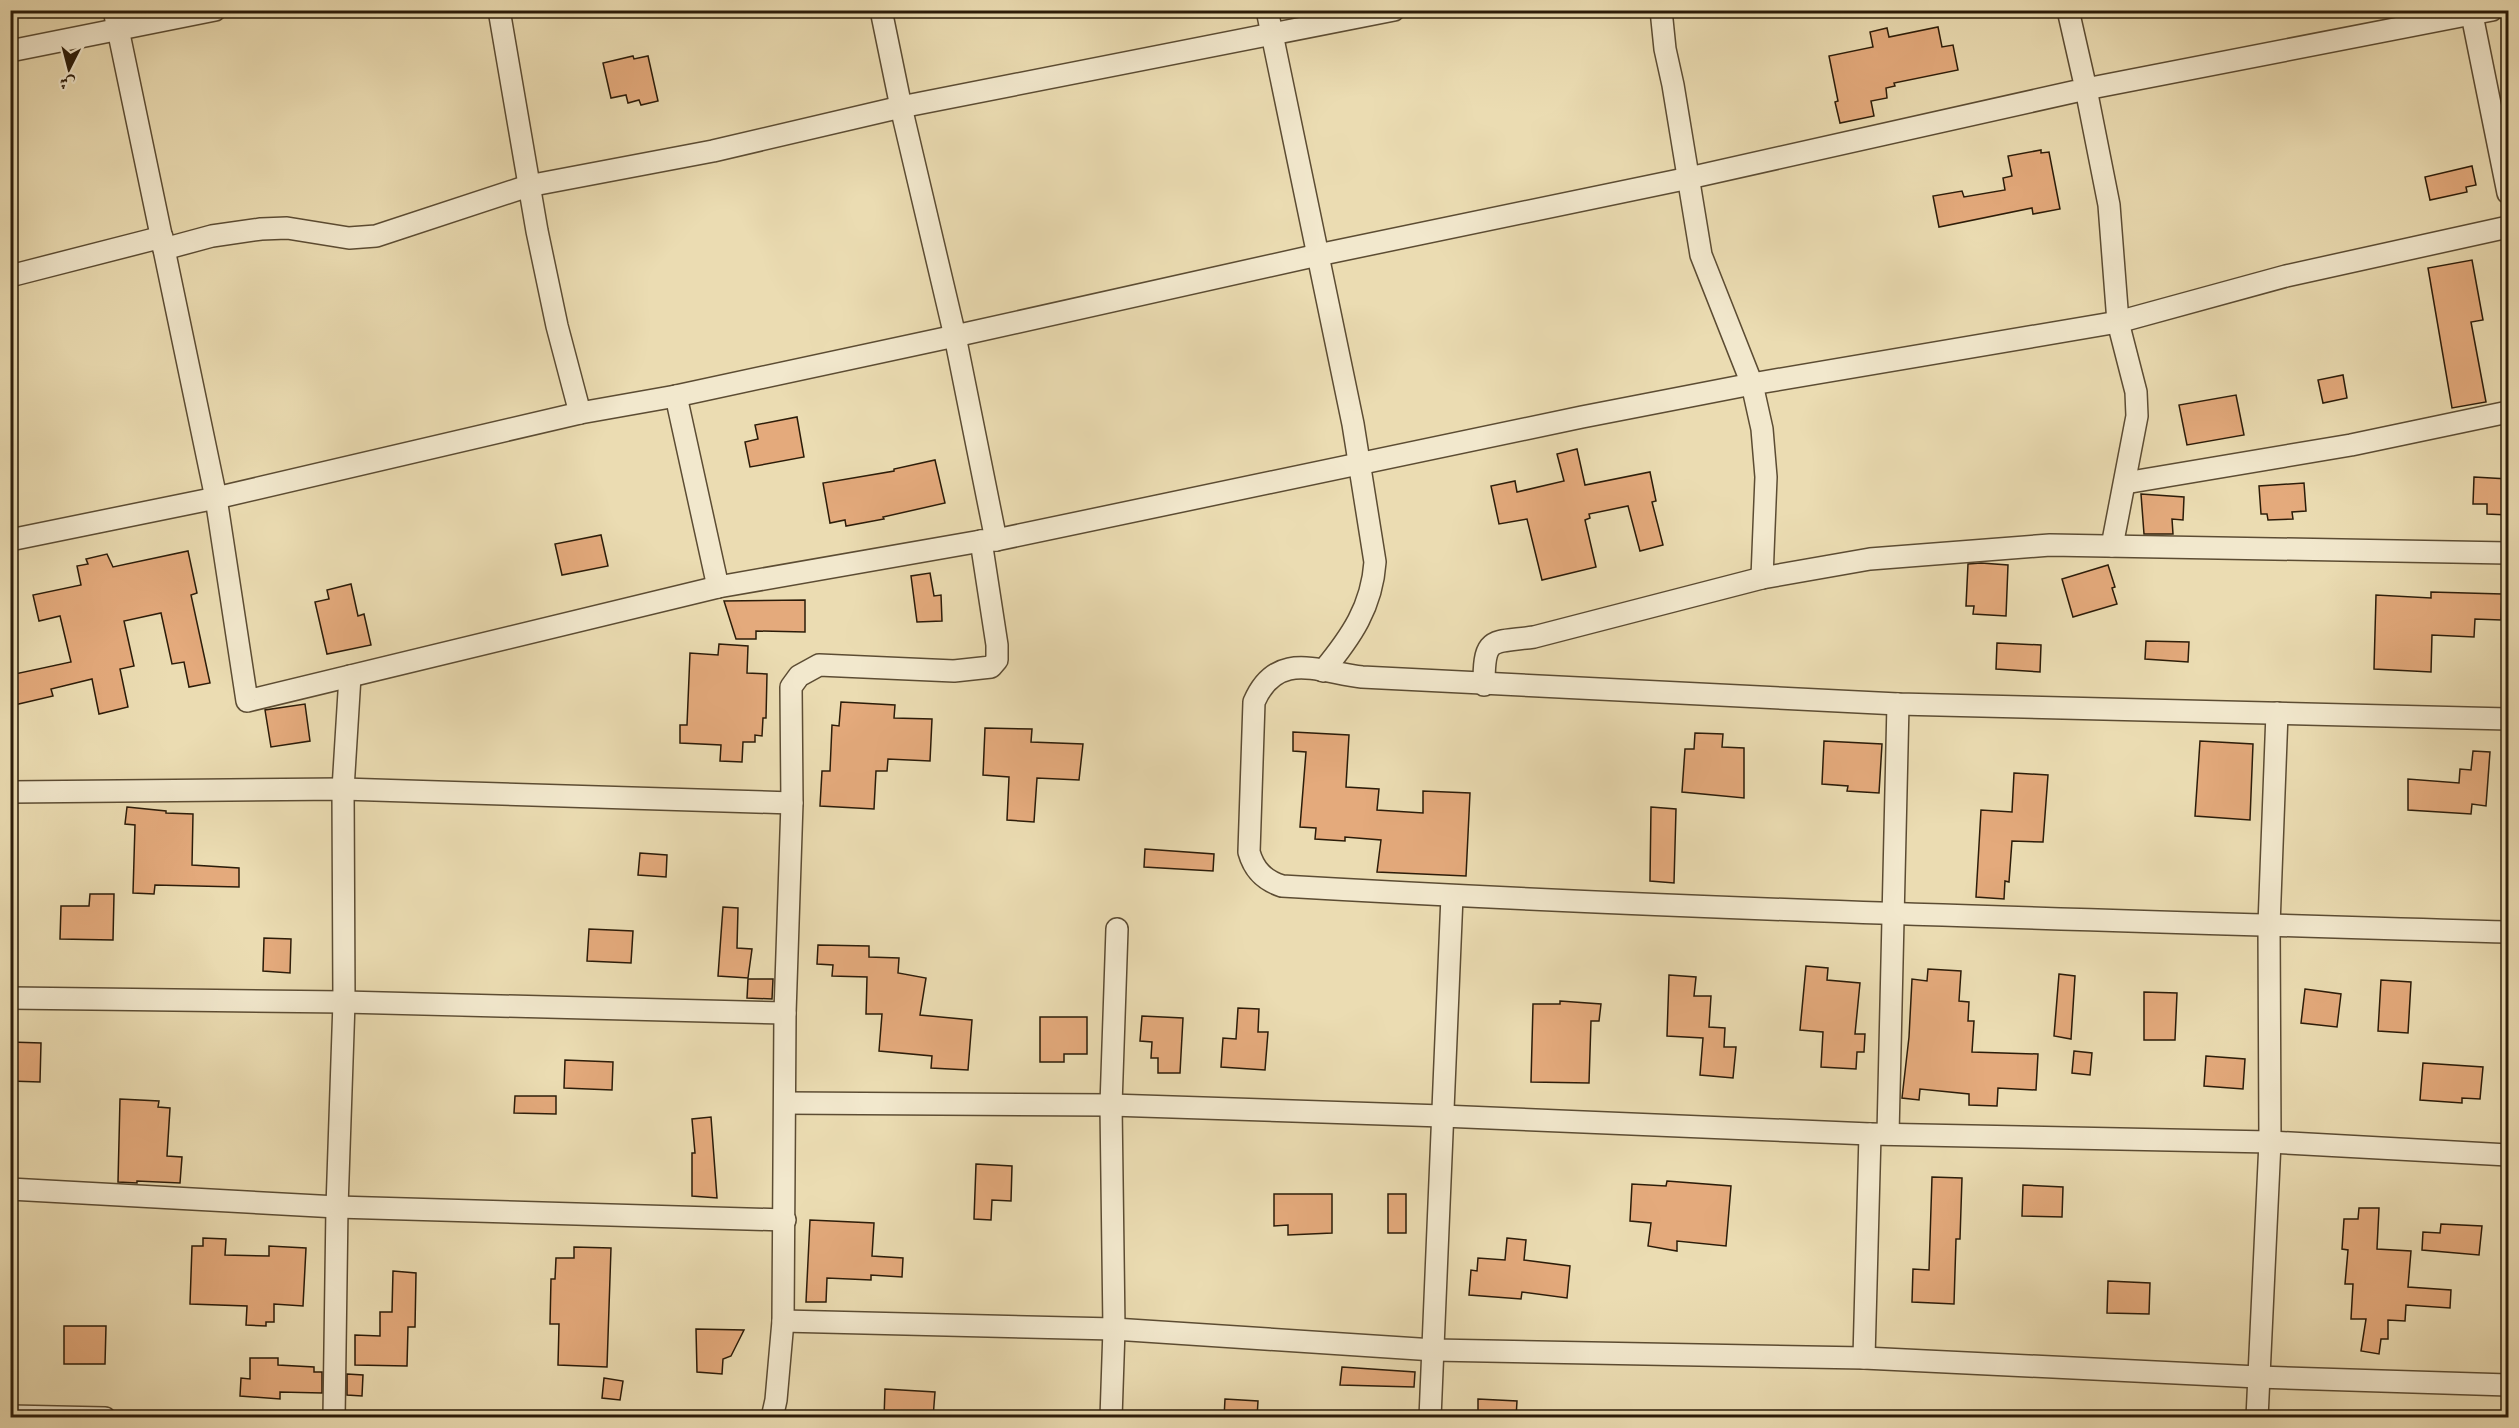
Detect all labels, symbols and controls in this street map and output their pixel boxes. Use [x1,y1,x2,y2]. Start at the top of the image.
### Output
north arrow [39,39,99,99]
text: ش [59,72,76,94]

